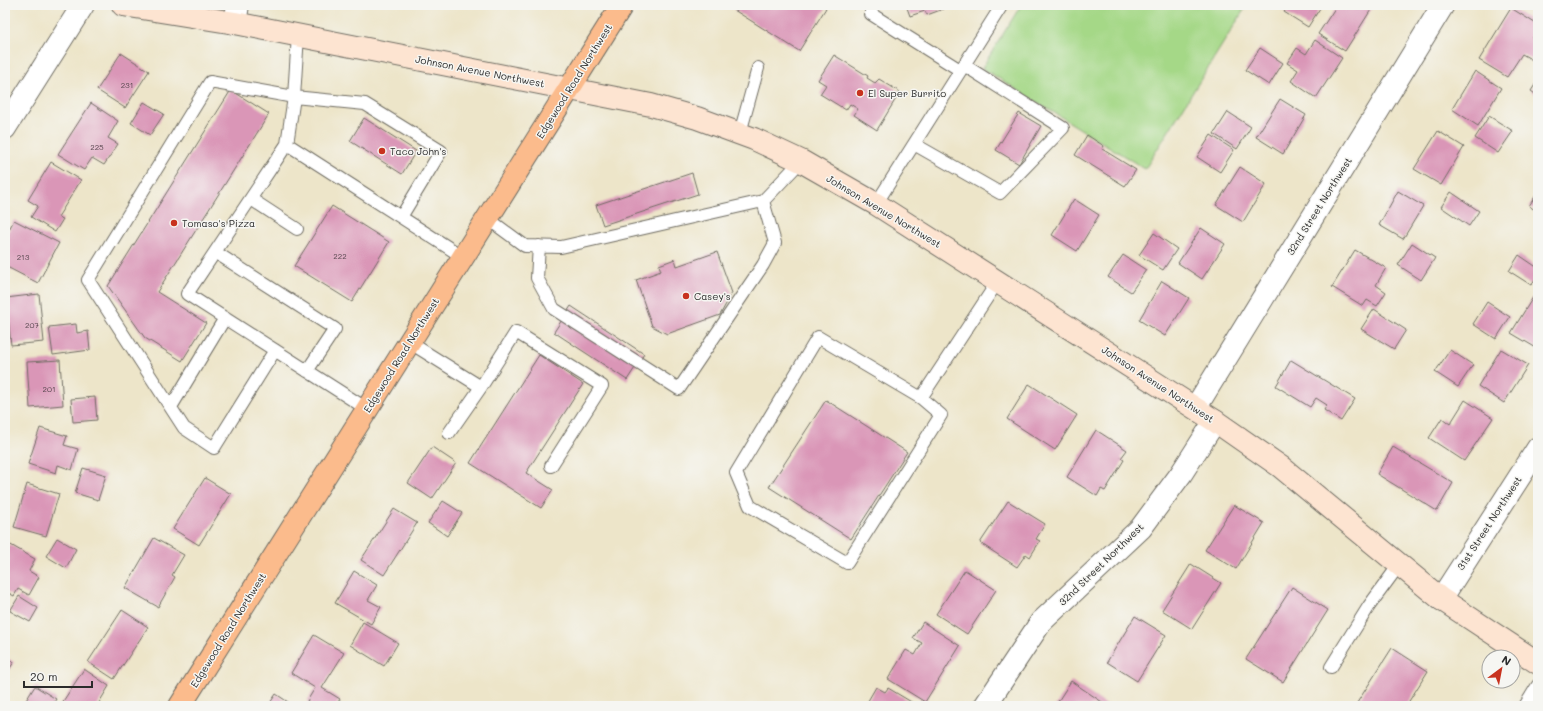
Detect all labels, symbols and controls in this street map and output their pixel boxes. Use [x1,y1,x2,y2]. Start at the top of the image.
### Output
street label: Edgewood Road Northwest [533,21,615,141]
street label: Johnson Avenue Northwest [414,52,546,90]
house number: 231 [121,80,133,90]
place label: El Super Burrito [868,86,946,100]
marker: El Super Burrito [855,88,865,98]
house number: 225 [90,142,104,152]
place label: Taco John's [390,144,447,158]
marker: Taco John's [377,146,387,156]
street label: 32nd Street Northwest [1283,154,1355,258]
street label: Johnson Avenue Northwest [824,171,944,251]
place label: Tomaso's Pizza [182,216,255,230]
marker: Tomaso's Pizza [169,218,179,228]
house number: 222 [333,251,347,261]
house number: 213 [17,252,30,262]
place label: Casey's [694,289,731,303]
marker: Casey's [681,291,691,301]
street label: Edgewood Road Northwest [360,295,442,415]
house number: 207 [25,320,39,330]
street label: Johnson Avenue Northwest [1099,342,1217,426]
house number: 201 [43,384,55,394]
street label: 31st Street Northwest [1453,473,1525,573]
street label: 32nd Street Northwest [1055,520,1147,608]
street label: Edgewood Road Northwest [187,570,269,690]
north arrow [1481,649,1521,689]
text: N [1499,652,1514,669]
scale bar [24,663,92,689]
text: 20 m [30,668,58,684]

